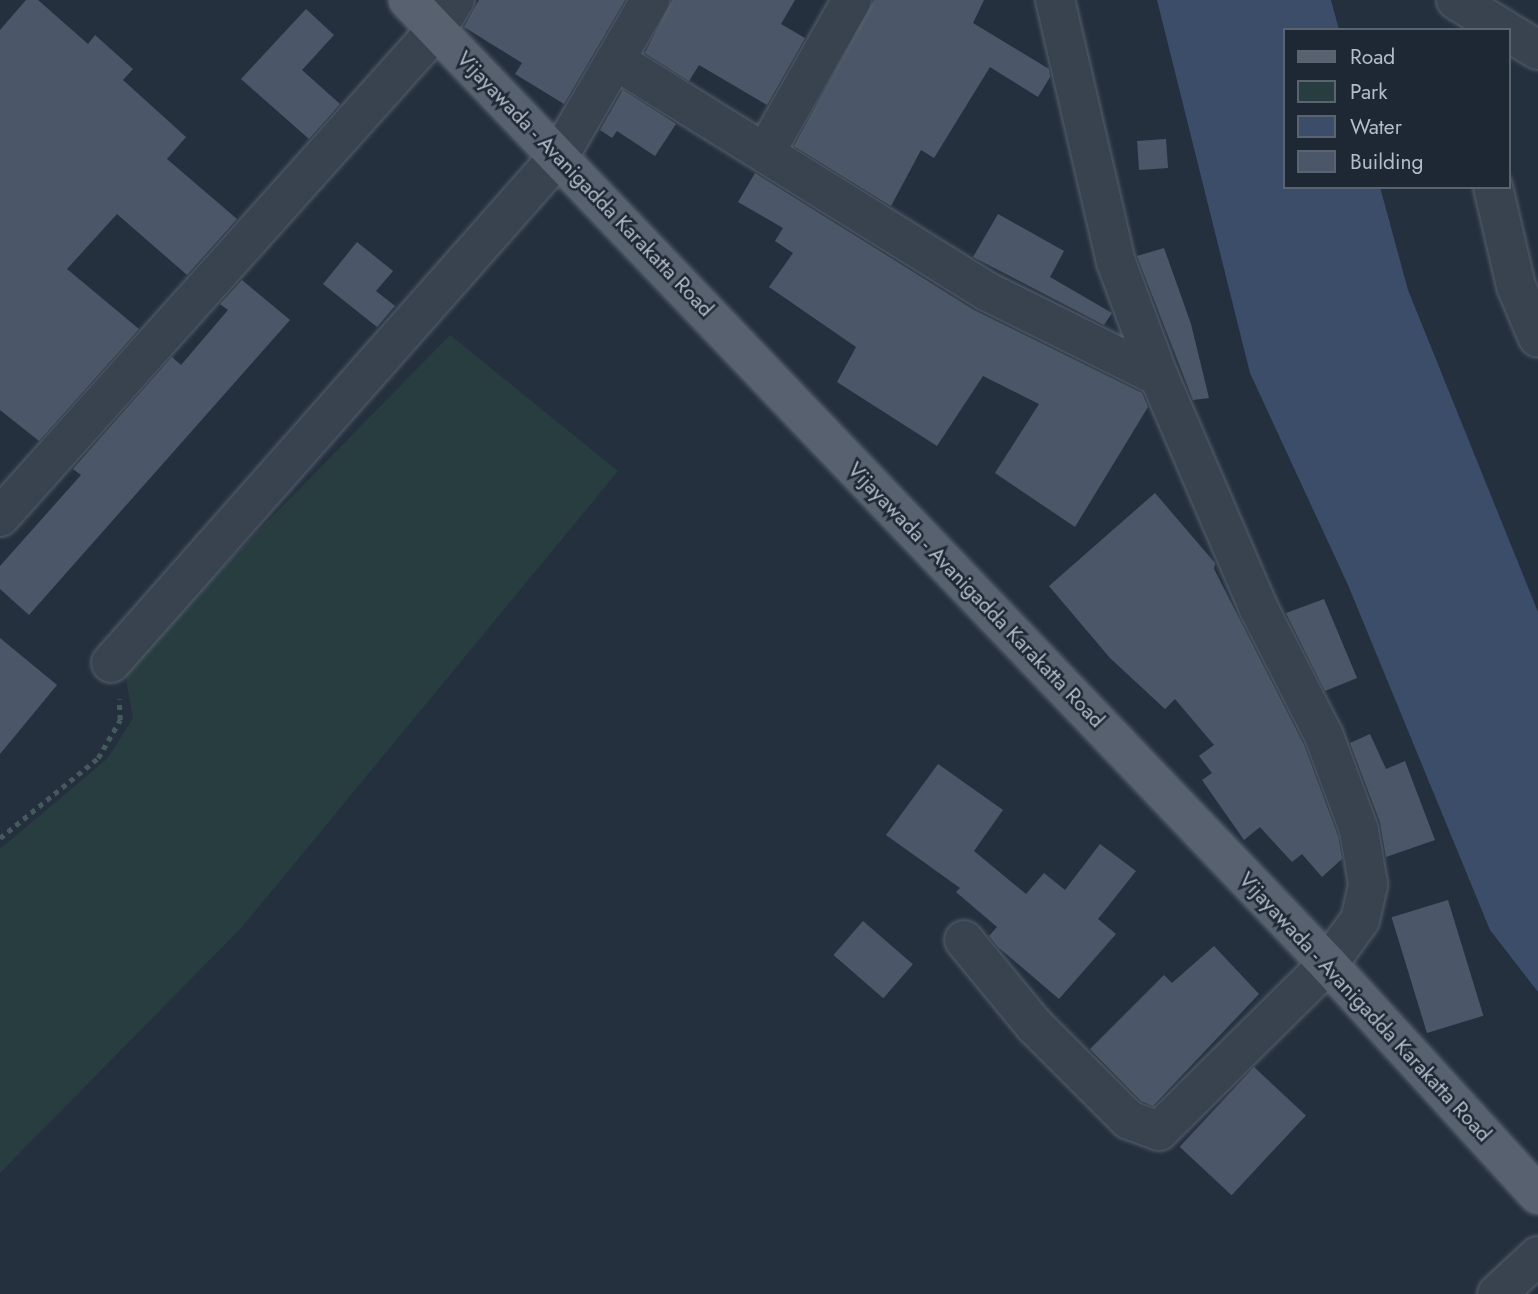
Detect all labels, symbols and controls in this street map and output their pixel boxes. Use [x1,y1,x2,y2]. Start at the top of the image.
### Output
legend [1282,28,1510,189]
text: Road [1350,42,1395,72]
street label: Vijayawada - Avanigadda Karakatta Road [451,46,719,322]
text: Park [1350,77,1387,107]
text: Water [1350,112,1402,142]
text: Building [1350,147,1423,177]
street label: Vijayawada - Avanigadda Karakatta Road [842,457,1110,733]
street label: Vijayawada - Avanigadda Karakatta Road [1233,867,1497,1147]

